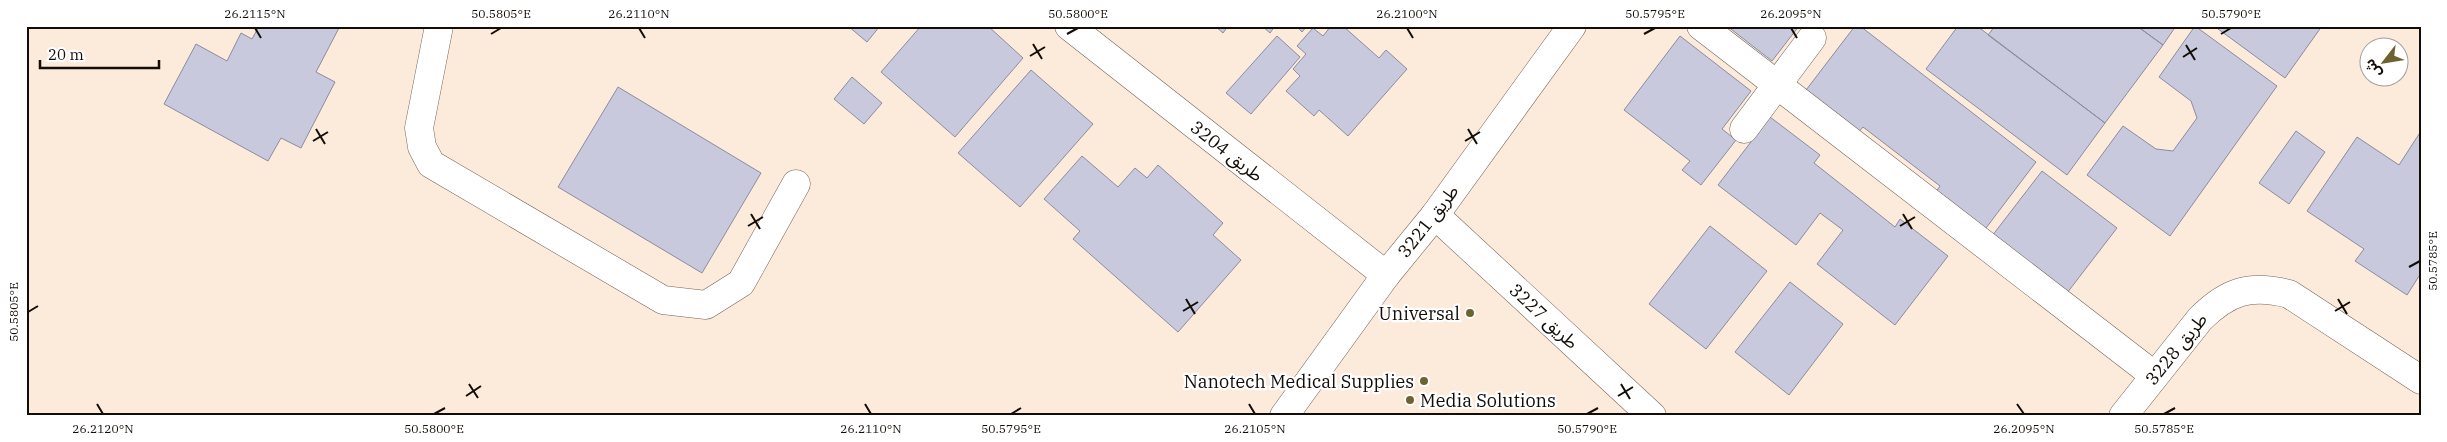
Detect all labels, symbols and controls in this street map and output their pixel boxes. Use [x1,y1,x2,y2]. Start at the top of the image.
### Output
text: 26.2115°N [224,6,286,21]
text: 50.5805°E [471,6,531,21]
text: 26.2110°N [608,6,670,21]
text: 50.5800°E [1048,6,1108,21]
text: 26.2100°N [1376,6,1438,21]
text: 50.5795°E [1625,6,1685,21]
text: 26.2095°N [1760,6,1822,21]
text: 50.5790°E [2201,6,2261,21]
scale bar [40,38,159,70]
north arrow [2360,38,2410,88]
text: 20 m [48,45,84,64]
text: ش [2360,56,2386,82]
street label: طريق 3204 [1186,115,1268,187]
street label: طريق 3221 [1392,180,1464,262]
text: 50.5785°E [2425,231,2440,291]
street label: طريق 3227 [1505,278,1583,354]
text: 50.5805°E [6,282,21,342]
place label: Universal [1379,302,1460,325]
marker: Universal [1464,307,1476,319]
street label: طريق 3228 [2140,308,2212,390]
place label: Nanotech Medical Supplies [1184,370,1414,393]
marker: Nanotech Medical Supplies [1418,375,1430,387]
place label: Media Solutions [1420,389,1556,412]
marker: Media Solutions [1404,394,1416,406]
text: 26.2120°N [72,421,134,436]
text: 50.5800°E [404,421,464,436]
text: 26.2110°N [840,421,902,436]
text: 50.5795°E [981,421,1041,436]
text: 26.2105°N [1224,421,1286,436]
text: 50.5790°E [1557,421,1617,436]
text: 26.2095°N [1993,421,2055,436]
text: 50.5785°E [2134,421,2194,436]

